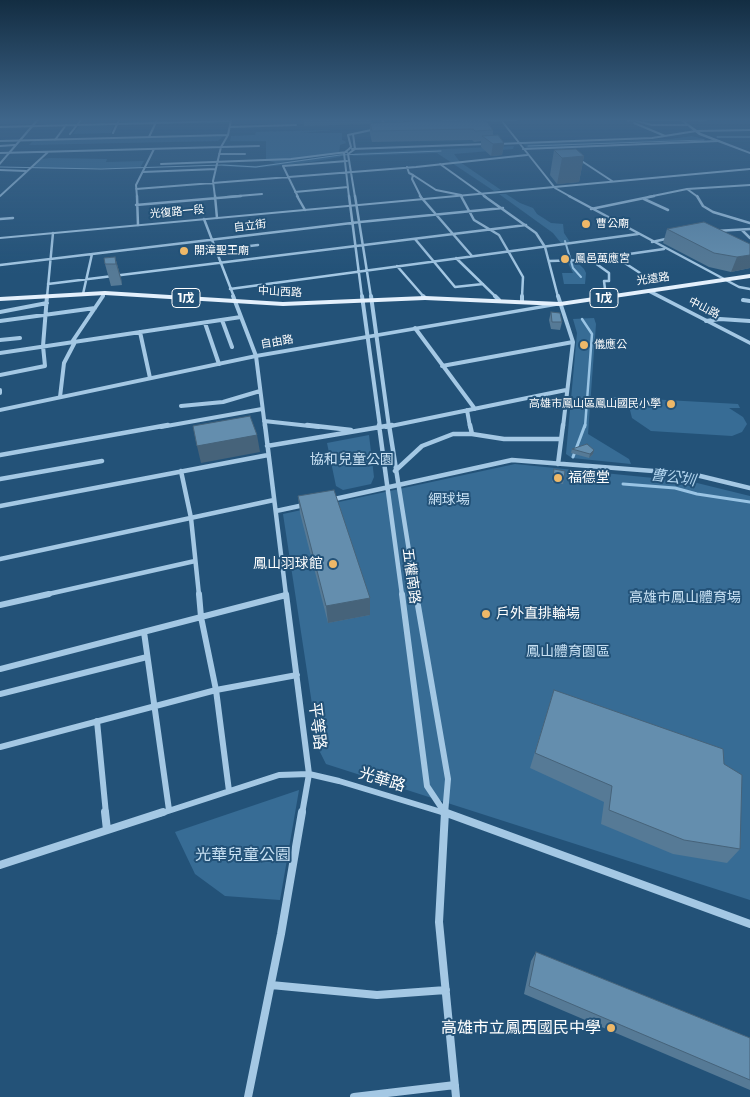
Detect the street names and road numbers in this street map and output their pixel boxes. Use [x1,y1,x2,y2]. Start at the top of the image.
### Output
street label: 光復路一段 [149,203,205,221]
street label: 自立街 [233,217,267,235]
street label: 光遠路 [636,270,670,288]
street label: 中山西路 [258,284,302,300]
road number: 1戊 [172,288,200,308]
road number: 1戊 [590,288,618,308]
street label: 中山路 [686,295,722,321]
street label: 自由路 [260,333,294,351]
street label: 五權南路 [399,547,423,605]
street label: 平等路 [305,701,329,751]
street label: 光華路 [356,764,408,796]

